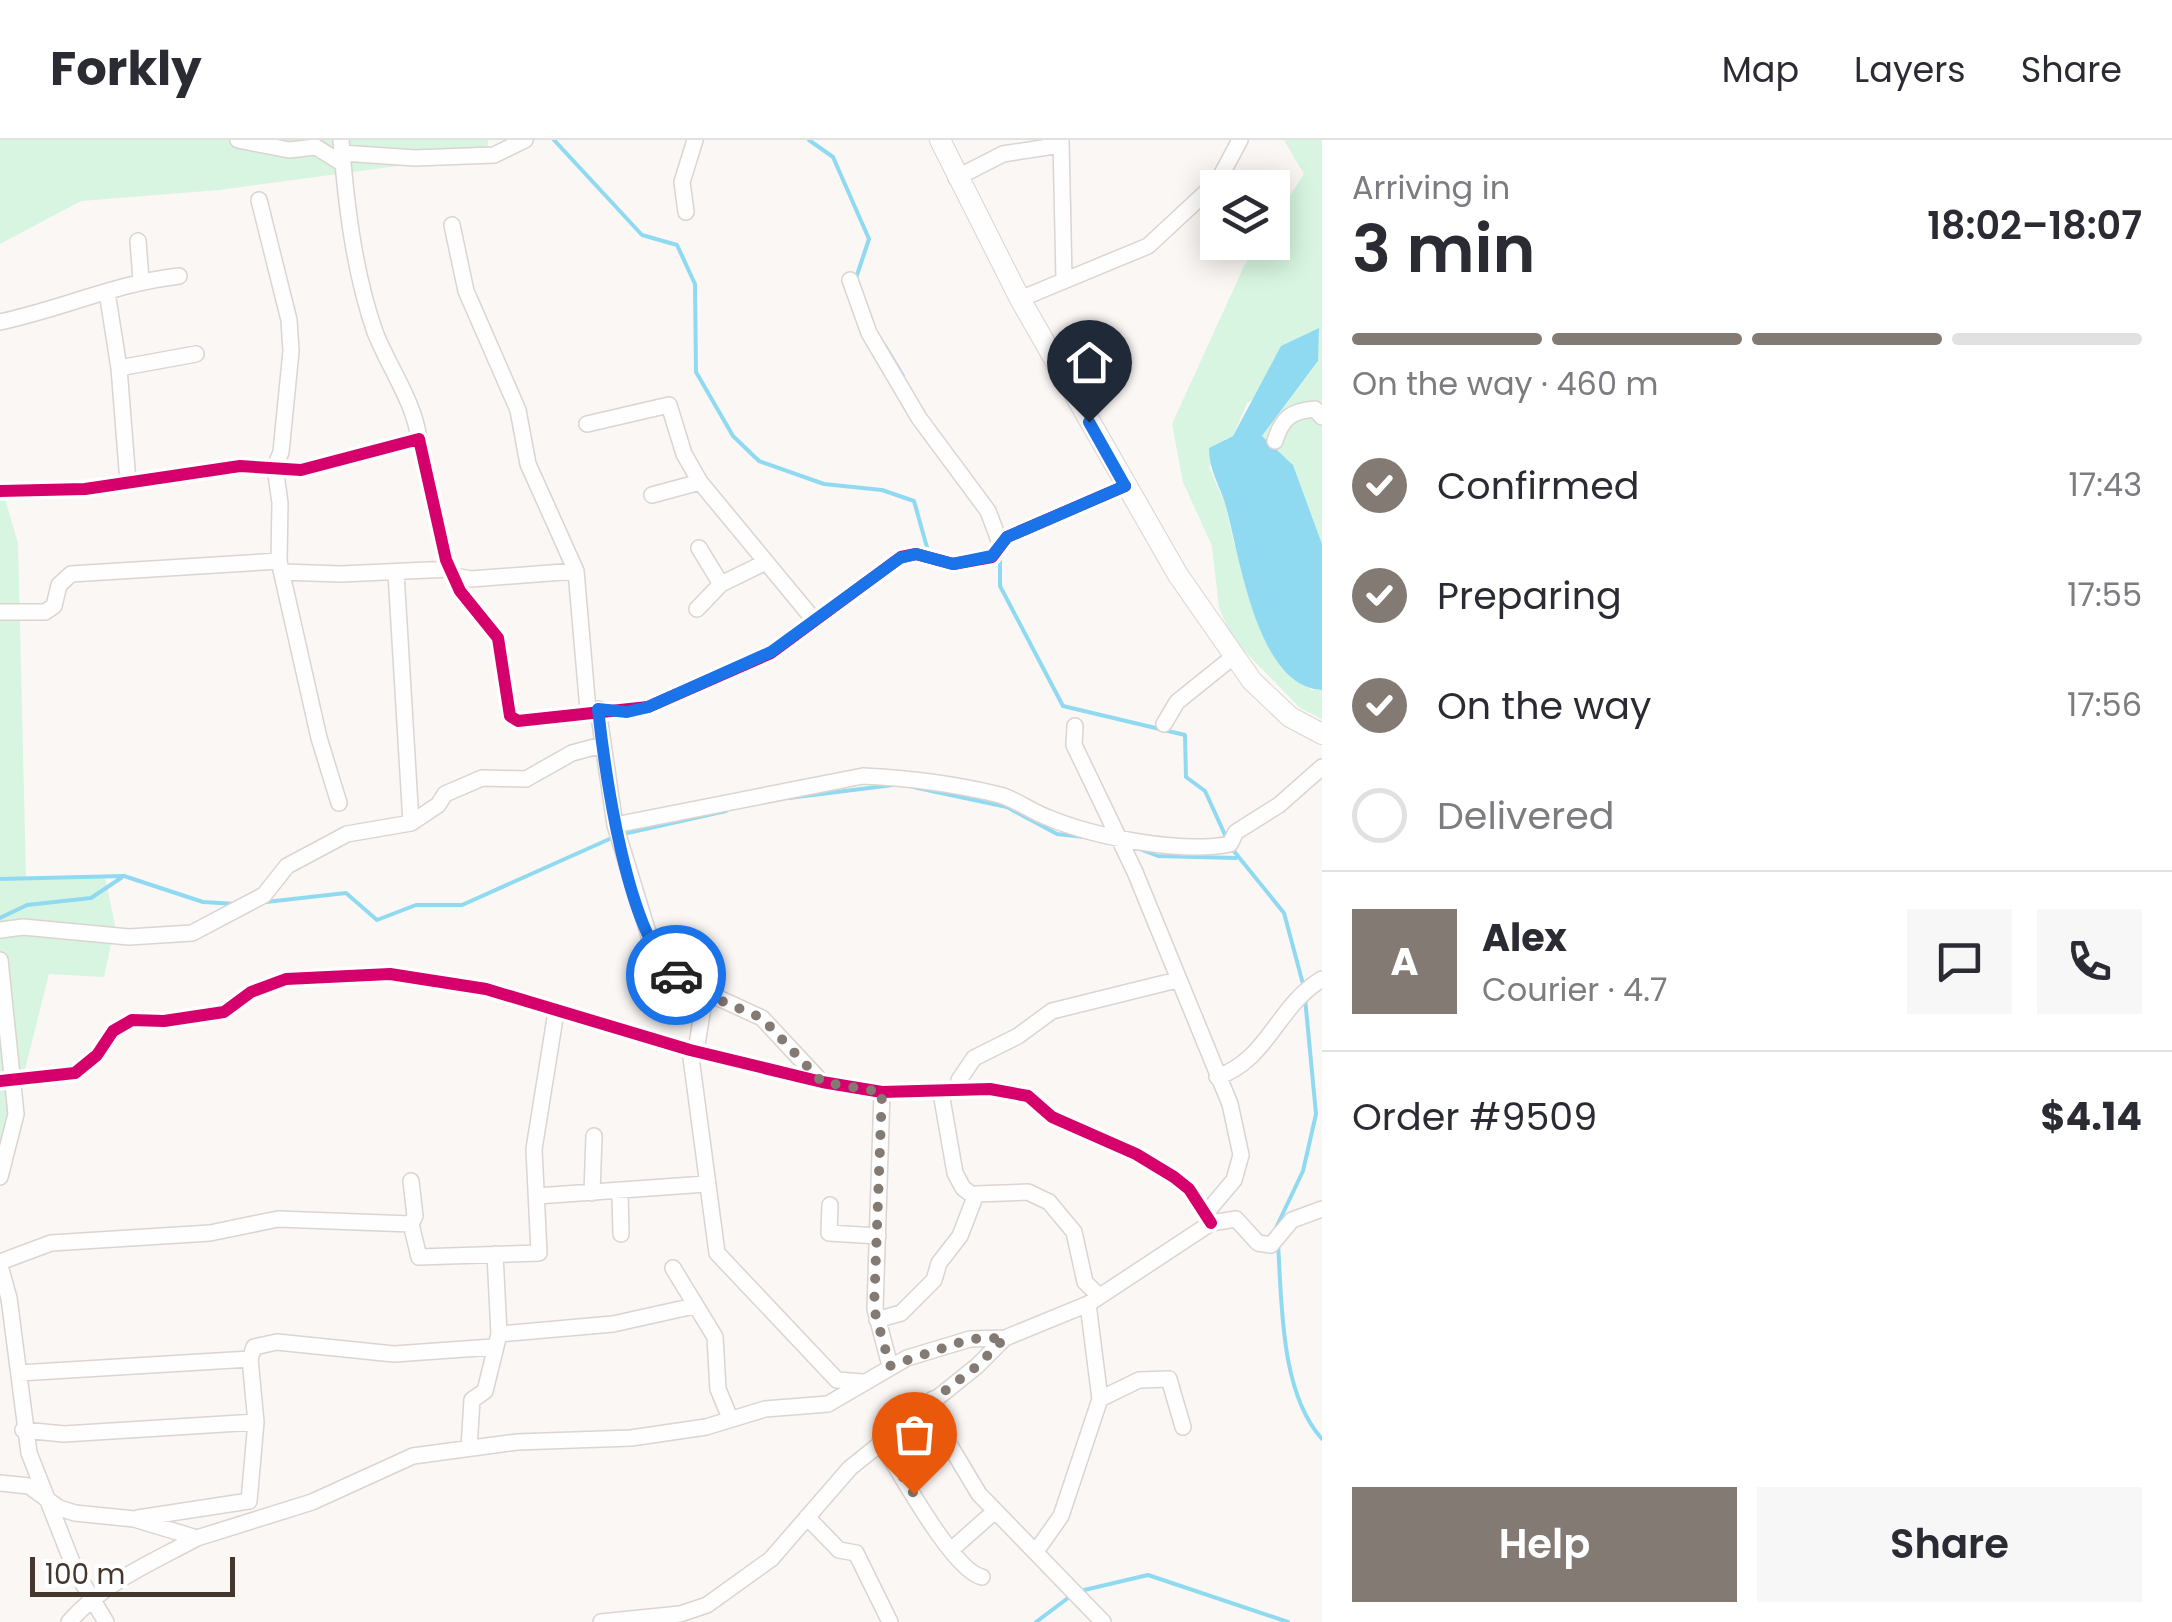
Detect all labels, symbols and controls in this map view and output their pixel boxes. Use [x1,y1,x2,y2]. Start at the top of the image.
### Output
text: Forkly [50,35,202,102]
text: Map [1722,45,1799,94]
text: Layers [1854,45,1966,94]
text: Share [2021,45,2122,94]
text: Arriving in [1352,165,1510,210]
map controls [1200,170,1290,260]
button: layers [1200,170,1290,260]
text: 18:02–18:07 [1927,199,2142,252]
text: 3 min [1352,204,1536,295]
pin [1047,320,1132,423]
icon: home [1062,335,1117,390]
text: On the way · 460 m [1352,361,1659,406]
icon: check [1352,458,1407,513]
text: Confirmed [1437,459,1639,512]
text: 17:43 [2068,462,2142,507]
icon: check [1352,568,1407,623]
text: Preparing [1437,569,1622,622]
text: 17:55 [2067,572,2142,617]
icon: check [1352,678,1407,733]
text: On the way [1437,679,1651,732]
text: 17:56 [2067,682,2142,727]
text: Delivered [1437,789,1614,842]
button: chat [1907,909,2012,1014]
button: phone [2037,909,2142,1014]
text: Alex [1482,911,1567,964]
courier [626,925,726,1025]
text: A [1390,935,1419,988]
icon: car [649,948,704,1003]
text: Courier · 4.7 [1482,967,1667,1012]
text: Order #9509 [1352,1090,1597,1143]
text: $4.14 [2041,1090,2142,1143]
pin [872,1392,957,1495]
icon: bag [887,1407,942,1462]
button: Help [1352,1487,1737,1602]
button: Share [1757,1487,2142,1602]
scale bar [30,1552,235,1596]
text: 100 m [45,1555,125,1594]

